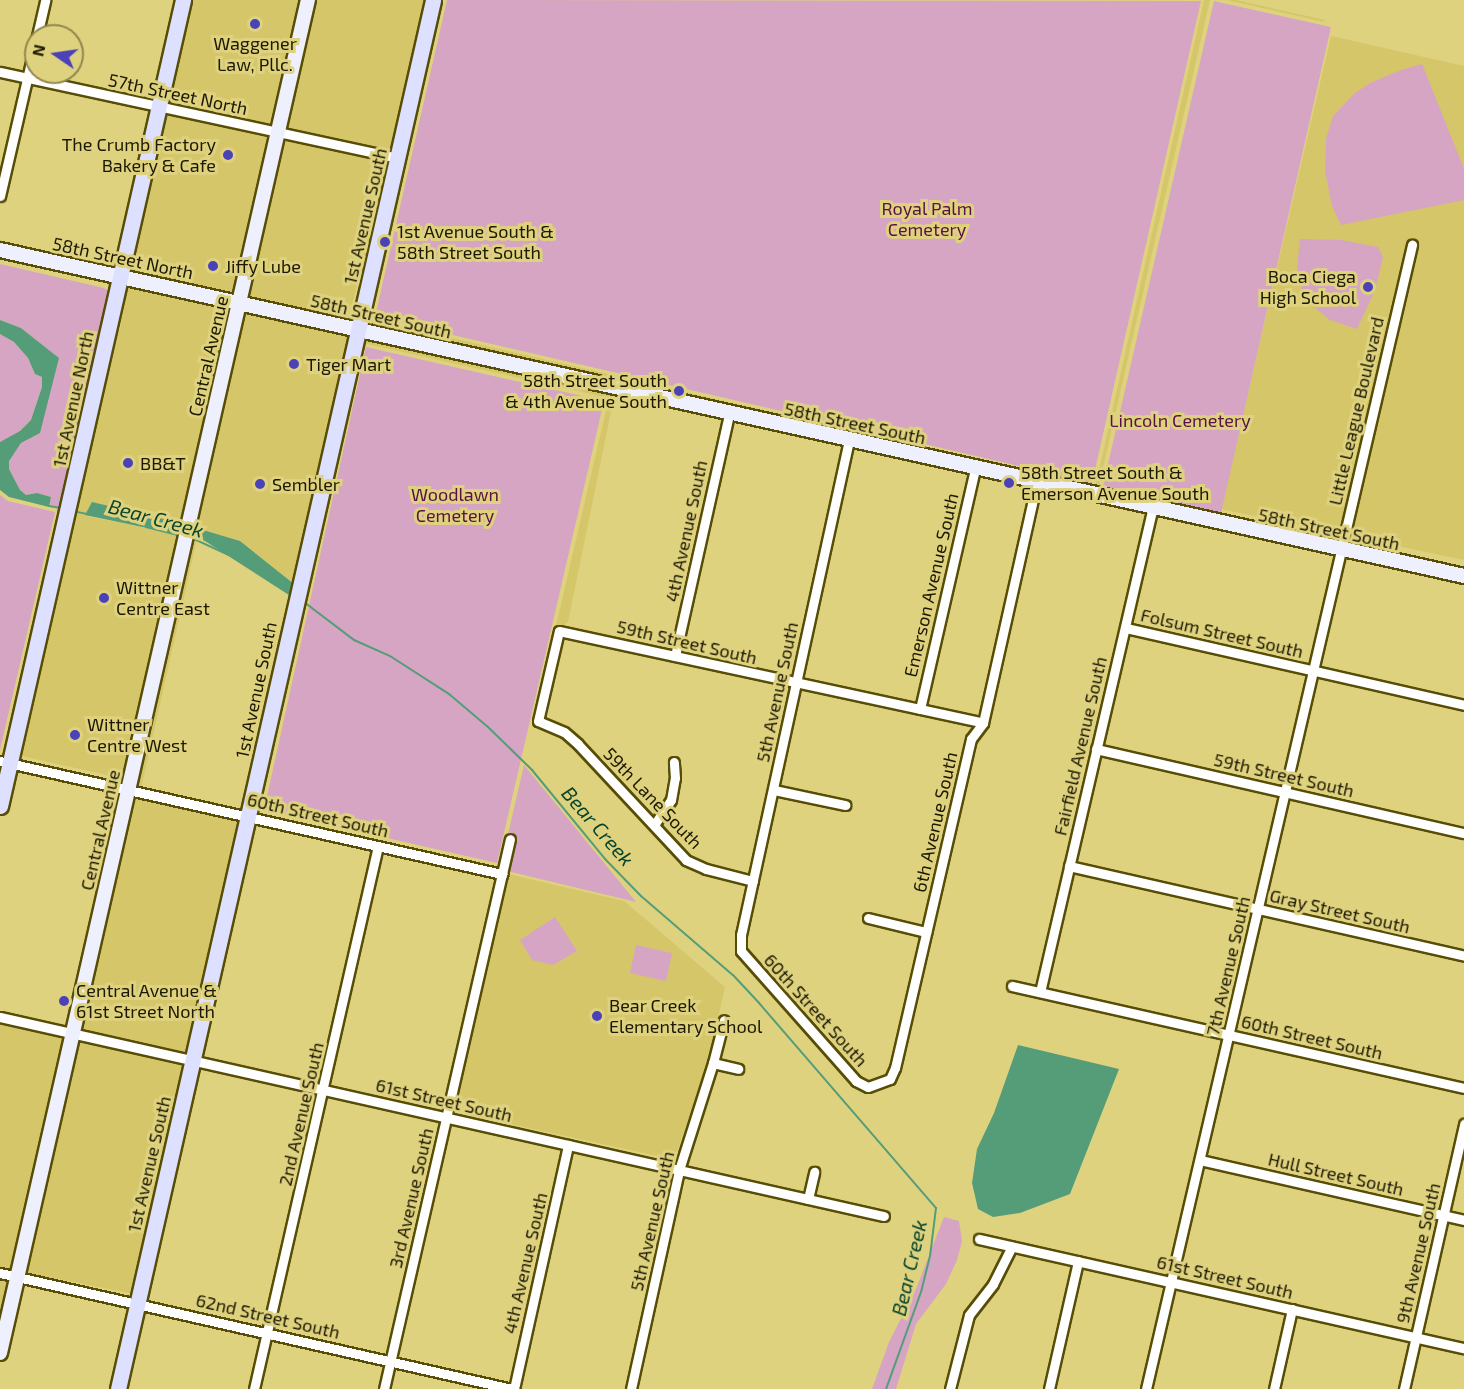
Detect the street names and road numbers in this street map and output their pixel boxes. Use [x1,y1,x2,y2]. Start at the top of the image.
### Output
street label: 57th Street North [106,69,250,119]
street label: 1st Avenue South [339,146,391,286]
street label: 58th Street North [51,233,195,283]
street label: 58th Street South [308,289,454,343]
street label: Central Avenue [184,293,232,419]
street label: Little League Boulevard [1324,315,1388,507]
street label: 1st Avenue North [48,329,98,469]
street label: 58th Street South [782,397,928,449]
street label: 4th Avenue South [660,458,712,604]
street label: Emerson Avenue South [899,491,963,679]
street label: 58th Street South [1256,503,1402,555]
street label: Folsum Street South [1139,604,1305,662]
street label: 59th Street South [615,615,759,669]
street label: 1st Avenue South [231,620,281,760]
street label: 5th Avenue South [752,620,802,764]
street label: Fairfield Avenue South [1049,654,1111,838]
street label: 59th Lane South [599,743,707,853]
street label: 59th Street South [1212,748,1356,802]
street label: 6th Avenue South [908,749,962,895]
street label: Central Avenue [76,767,124,893]
street label: 60th Street South [245,788,391,842]
street label: Gray Street South [1267,884,1413,938]
street label: 7th Avenue South [1201,894,1255,1038]
street label: 60th Street South [760,949,872,1071]
street label: 60th Street South [1239,1010,1385,1064]
street label: 2nd Avenue South [274,1040,328,1188]
street label: 61st Street South [374,1074,514,1126]
street label: 1st Avenue South [123,1094,175,1234]
street label: 3rd Avenue South [384,1126,438,1270]
street label: Hull Street South [1266,1148,1406,1200]
street label: 5th Avenue South [625,1149,679,1293]
street label: 9th Avenue South [1391,1180,1445,1326]
street label: 4th Avenue South [498,1190,552,1336]
street label: 61st Street South [1155,1251,1295,1303]
street label: 62nd Street South [194,1289,342,1343]

